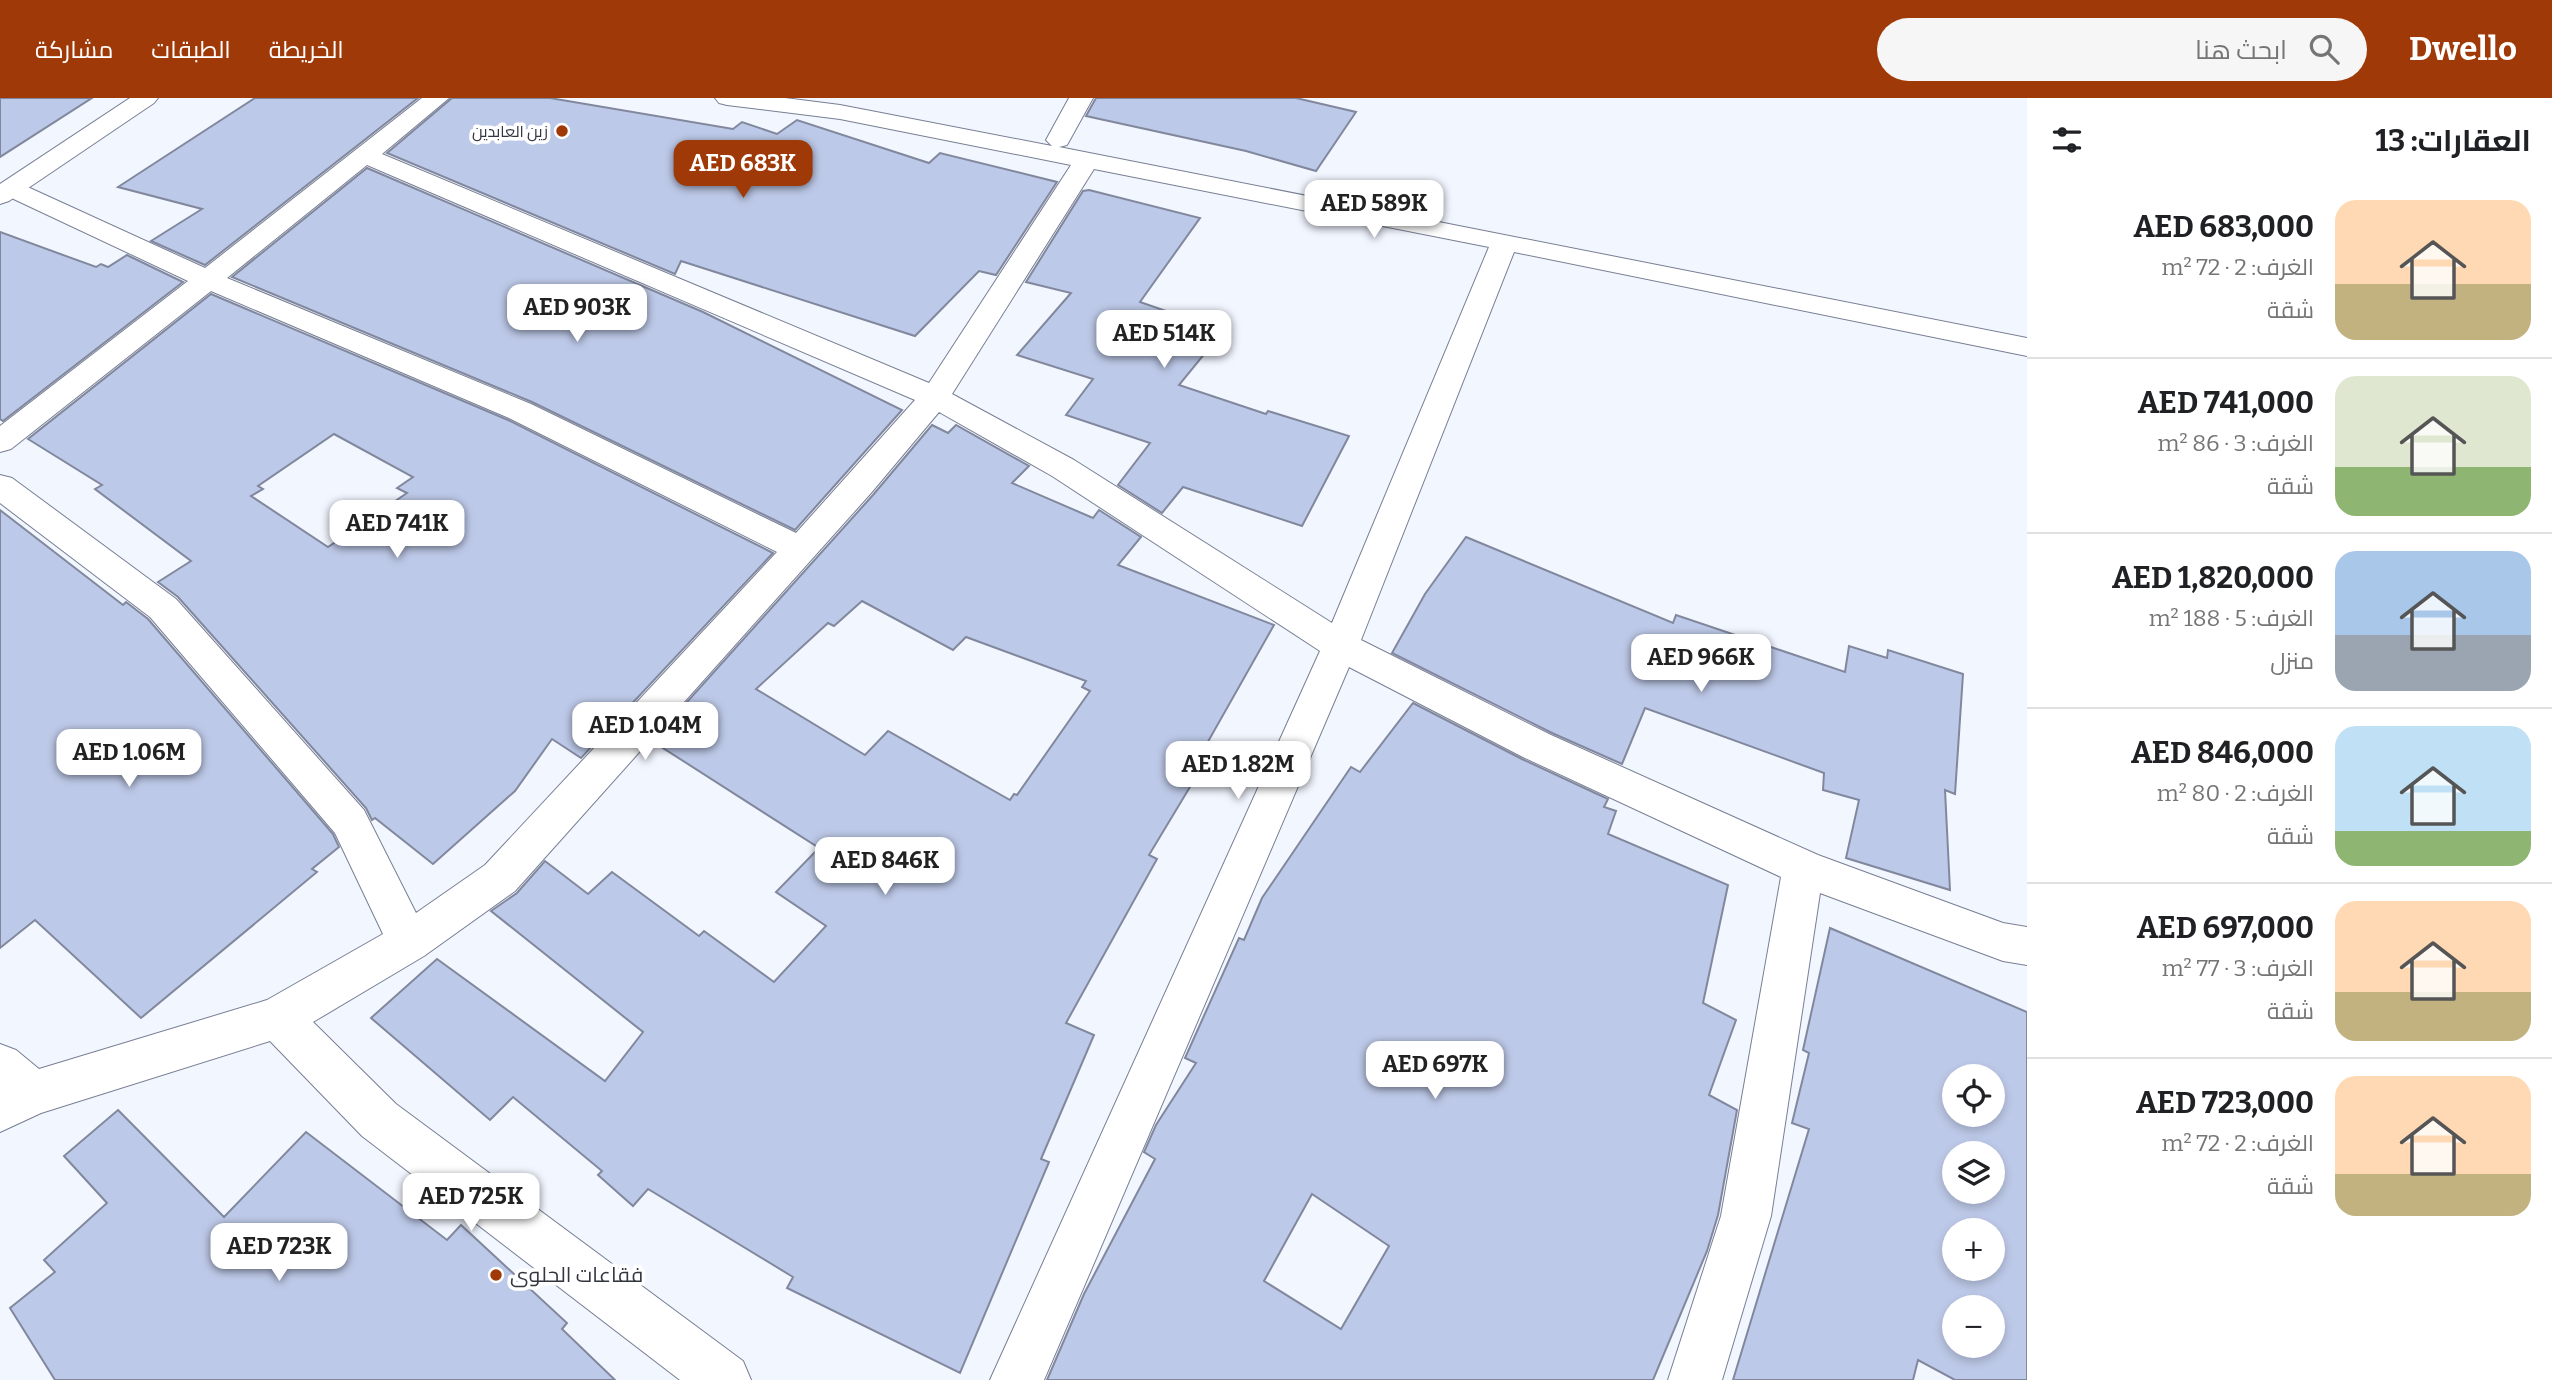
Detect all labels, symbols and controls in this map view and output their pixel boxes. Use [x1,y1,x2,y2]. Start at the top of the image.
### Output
search box [1877,18,2367,81]
text: Dwello [2409,29,2517,69]
icon: search [2305,30,2343,68]
text: ابحث هنا [2195,35,2287,66]
text: مشاركة [35,36,113,64]
text: الطبقات [151,36,231,64]
text: الخريطة [269,36,344,64]
icon: filters [2048,121,2086,159]
place label: زين العابدين [472,122,548,142]
marker: زين العابدين [554,123,570,139]
text: العقارات: 13 [2375,123,2531,159]
pin: AED 683K [671,140,815,200]
text: AED 683K [690,149,796,177]
pin: AED 589K [1302,180,1446,240]
text: AED 589K [1321,189,1428,217]
text: AED 683,000 [2134,209,2314,245]
icon: home [2391,228,2475,312]
text: الغرف: 2 · 72 m² [2162,253,2314,281]
pin: AED 903K [505,285,649,344]
text: AED 903K [523,293,631,321]
text: شقة [2267,296,2314,324]
pin: AED 514K [1092,310,1236,370]
text: AED 514K [1112,319,1216,347]
text: AED 741,000 [2138,385,2314,421]
icon: home [2391,404,2475,488]
text: الغرف: 3 · 86 m² [2158,429,2314,457]
text: شقة [2267,472,2314,500]
pin: AED 741K [325,500,469,560]
text: AED 741K [346,509,449,537]
text: AED 1,820,000 [2112,560,2314,596]
icon: home [2391,579,2475,663]
text: الغرف: 5 · 188 m² [2149,604,2314,632]
pin: AED 966K [1629,634,1773,694]
text: AED 966K [1647,643,1755,671]
text: منزل [2270,647,2314,675]
pin: AED 1.04M [565,702,725,762]
text: AED 1.04M [588,711,702,739]
pin: AED 1.06M [49,730,209,789]
text: AED 846,000 [2131,735,2314,771]
text: AED 1.06M [72,738,186,766]
pin: AED 1.82M [1158,742,1318,801]
text: AED 1.82M [1182,750,1294,778]
icon: home [2391,754,2475,838]
text: الغرف: 2 · 80 m² [2157,779,2314,807]
text: شقة [2267,822,2314,850]
pin: AED 846K [813,838,957,897]
text: AED 846K [831,846,939,874]
text: AED 697,000 [2137,910,2314,946]
icon: home [2391,929,2475,1013]
text: الغرف: 3 · 77 m² [2162,954,2314,982]
text: شقة [2267,997,2314,1025]
pin: AED 697K [1363,1042,1507,1101]
text: AED 697K [1382,1050,1488,1078]
map controls [1942,1064,2005,1358]
button: locate [1942,1064,2005,1127]
text: AED 723,000 [2136,1085,2314,1121]
icon: home [2391,1104,2475,1188]
text: الغرف: 2 · 72 m² [2162,1129,2314,1157]
button: layers [1942,1141,2005,1204]
text: شقة [2267,1172,2314,1200]
pin: AED 725K [399,1174,543,1233]
text: AED 725K [419,1182,523,1210]
button: + [1942,1218,2005,1281]
pin: AED 723K [207,1224,351,1283]
text: AED 723K [227,1232,331,1260]
place label: فقاعات الحلوى [510,1262,643,1288]
marker: فقاعات الحلوى [488,1267,504,1283]
button: − [1942,1295,2005,1358]

